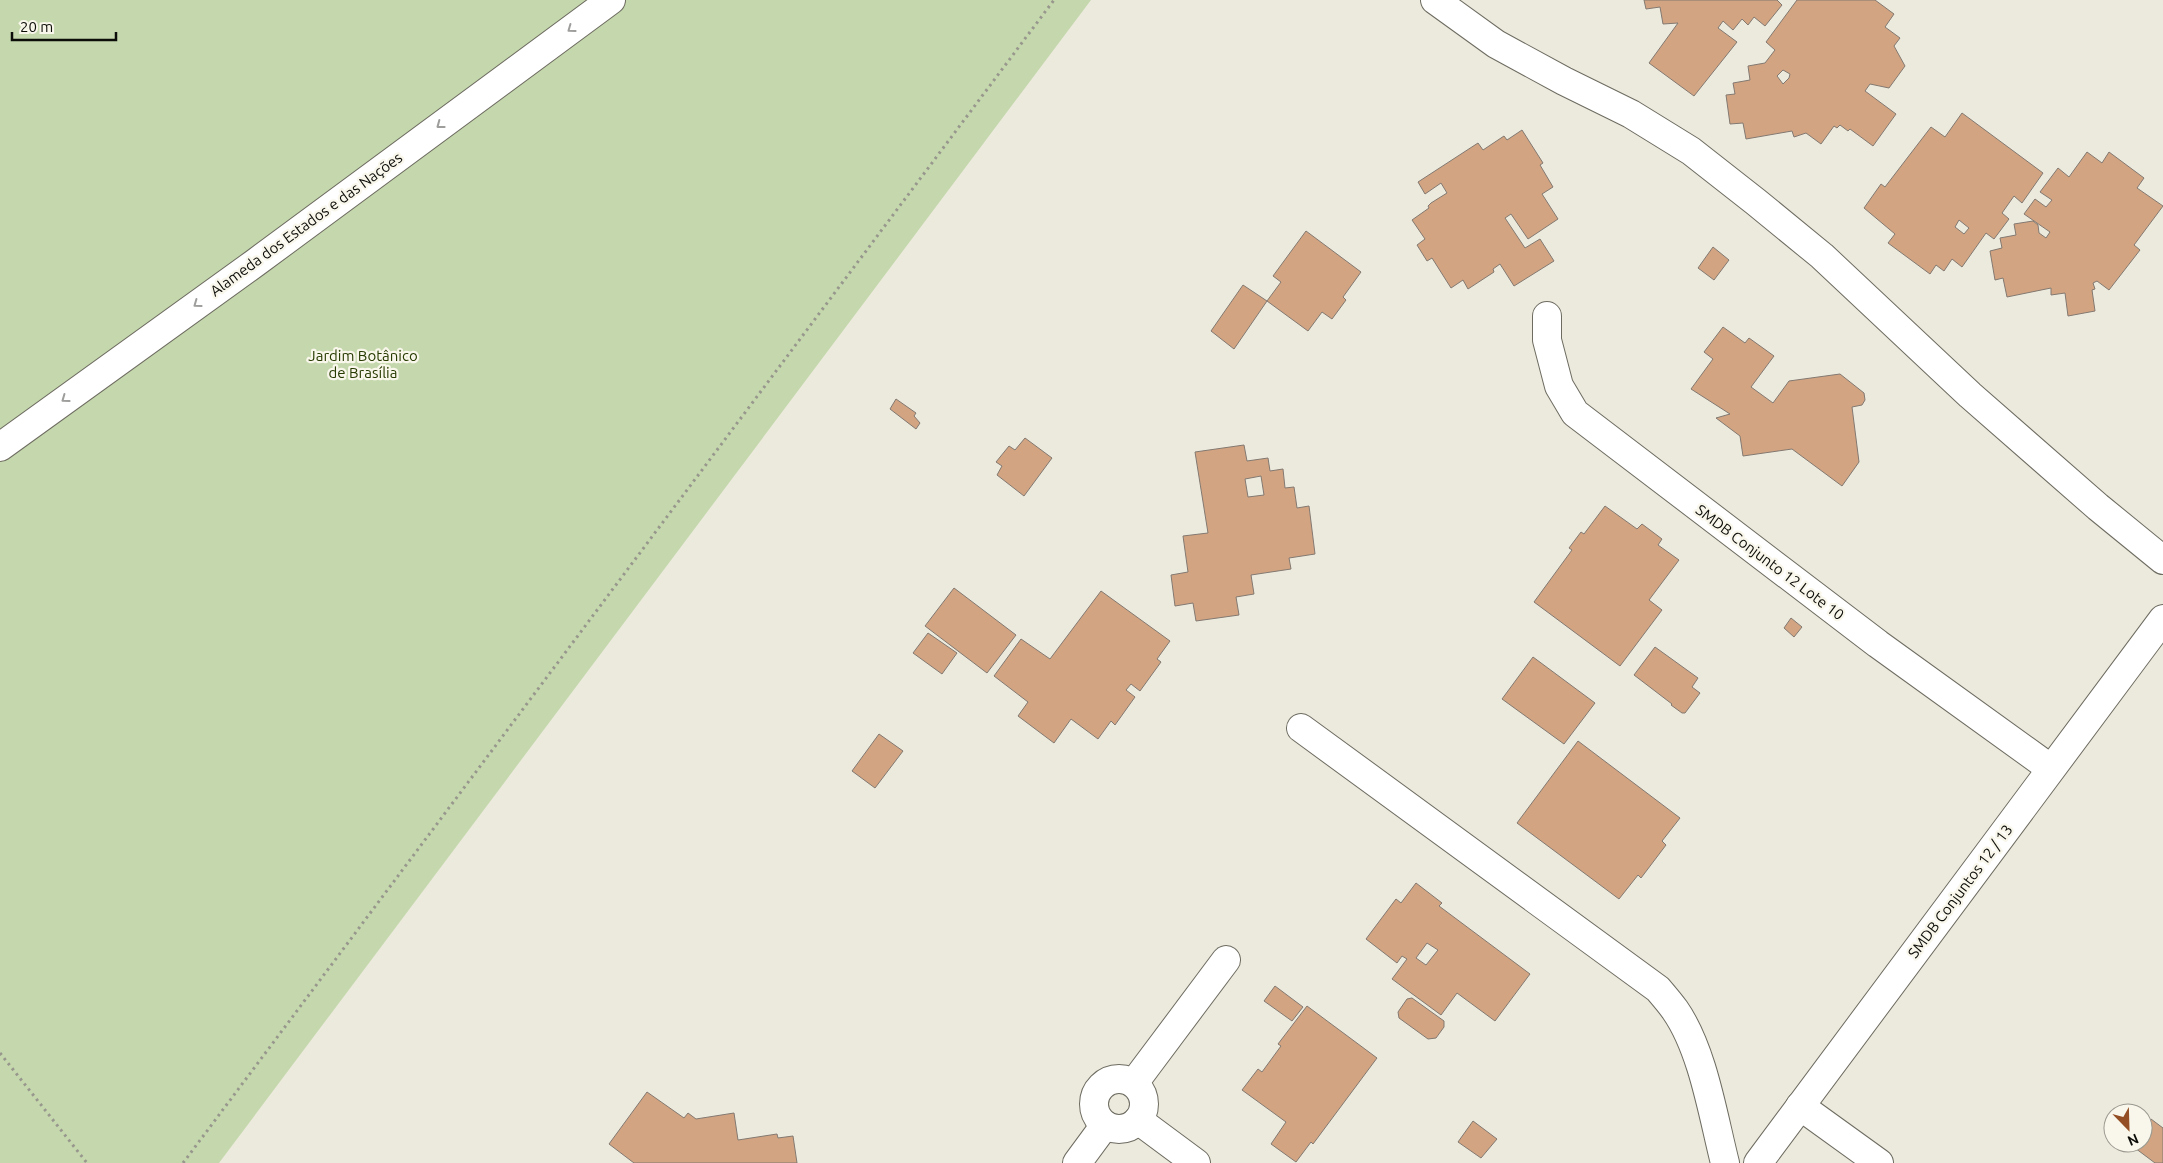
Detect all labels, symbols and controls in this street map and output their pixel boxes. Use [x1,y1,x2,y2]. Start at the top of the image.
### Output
scale bar [12,10,116,42]
text: 20 m [20,18,53,35]
one-way arrow [567,23,577,32]
one-way arrow [436,119,446,128]
street label: Alameda dos Estados e das Nações [207,149,405,299]
one-way arrow [194,299,203,307]
park label: Jardim Botânico de Brasília [308,347,418,381]
one-way arrow [61,393,71,402]
street label: SMDB Conjunto 12 Lote 10 [1693,501,1847,623]
street label: SMDB Conjuntos 12 / 13 [1904,821,2016,961]
north arrow [2103,1103,2153,1153]
text: N [2125,1131,2141,1149]

